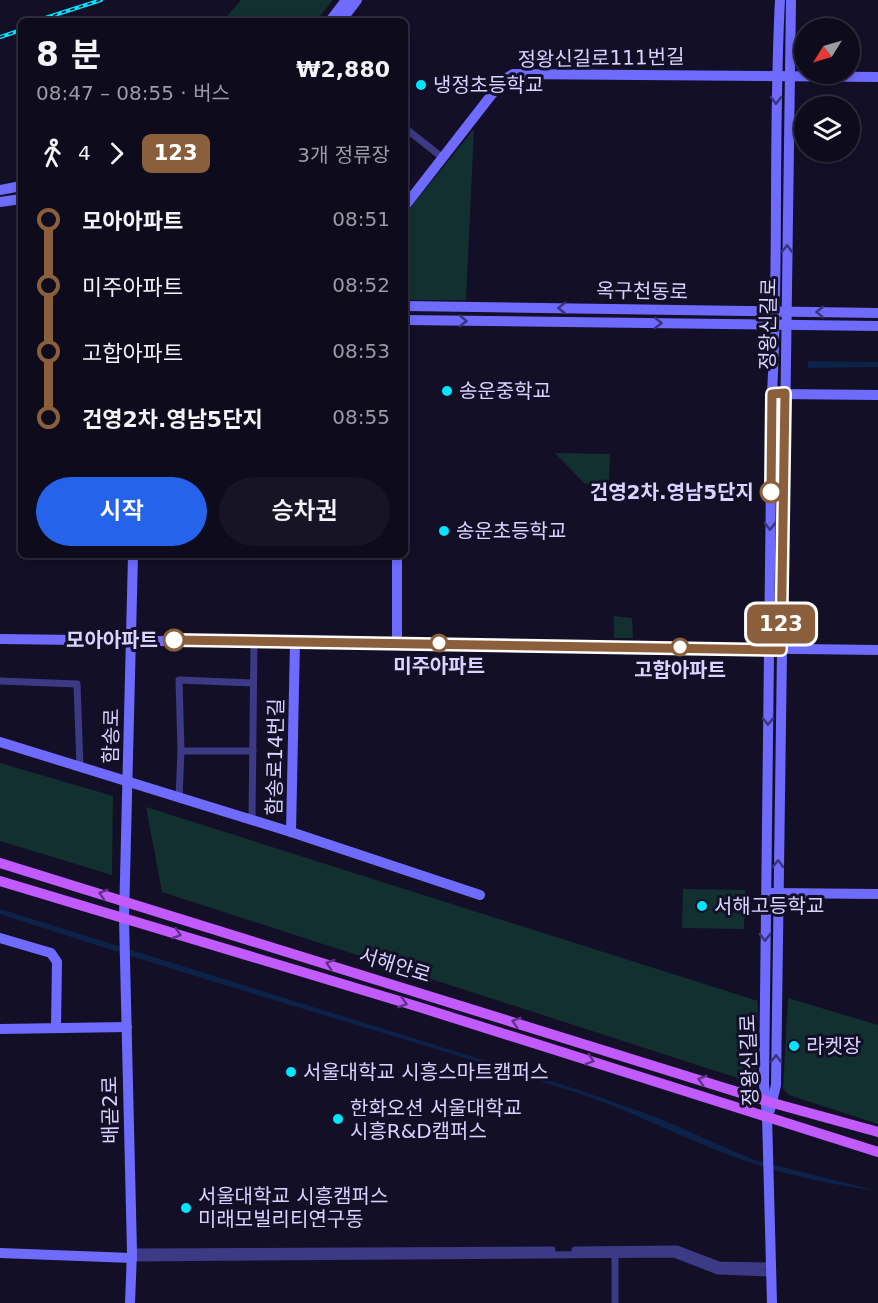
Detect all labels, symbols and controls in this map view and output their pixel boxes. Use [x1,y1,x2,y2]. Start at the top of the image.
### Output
north arrow [794,18,860,84]
map controls [794,18,860,162]
text: 8 분 [36,35,101,74]
street label: 정왕신길로111번길 [517,45,685,71]
text: ₩2,880 [296,57,390,82]
place label: 냉정초등학교 [433,73,543,97]
marker: 냉정초등학교 [414,78,428,92]
text: 08:47 – 08:55 · 버스 [36,81,230,105]
one-way arrow [770,96,782,105]
button: layers [794,96,860,162]
icon: walk [36,137,69,170]
icon: forward [100,137,133,170]
text: 4 [78,141,91,165]
text: 123 [154,141,198,165]
text: 3개 정류장 [297,143,390,167]
text: 08:51 [332,207,390,231]
text: 모아아파트 [82,209,183,234]
one-way arrow [781,244,793,253]
text: 08:52 [332,273,390,297]
text: 미주아파트 [82,275,183,300]
street label: 옥구천동로 [596,278,688,304]
street label: 정왕신길로 [755,278,781,370]
one-way arrow [557,302,566,314]
one-way arrow [815,306,824,318]
one-way arrow [459,314,468,327]
one-way arrow [654,317,663,329]
text: 08:53 [332,339,390,363]
text: 고합아파트 [82,341,183,366]
place label: 송운중학교 [459,379,551,403]
marker: 송운중학교 [440,384,454,398]
text: 08:55 [332,405,390,429]
text: 건영2차.영남5단지 [82,407,263,432]
button: 시작 [36,477,207,546]
button: 승차권 [219,477,390,546]
place label: 건영2차.영남5단지 [590,480,754,504]
marker: 건영2차.영남5단지 [760,481,782,503]
place label: 송운초등학교 [456,519,566,543]
one-way arrow [764,522,776,531]
marker: 송운초등학교 [437,524,451,538]
line badge: 123 [746,604,816,644]
text: 123 [759,612,803,636]
place label: 모아아파트 [66,628,158,652]
marker: 모아아파트 [163,629,185,651]
marker: 미주아파트 [430,634,448,652]
marker: 고합아파트 [671,638,689,656]
place label: 미주아파트 [393,654,485,678]
place label: 고합아파트 [634,658,726,682]
street label: 함송로14번길 [262,698,288,816]
street label: 함송로 [99,708,123,764]
one-way arrow [762,717,774,726]
one-way arrow [772,859,784,868]
one-way arrow [98,889,109,901]
place label: 서해고등학교 [714,894,824,918]
marker: 서해고등학교 [695,899,709,913]
one-way arrow [171,927,182,939]
one-way arrow [759,933,771,942]
street label: 서해안로 [356,943,434,987]
one-way arrow [325,959,336,971]
one-way arrow [398,996,408,1008]
street label: 정왕신길로 [735,1014,763,1106]
one-way arrow [511,1017,522,1029]
place label: 라켓장 [806,1034,861,1058]
marker: 라켓장 [787,1039,801,1053]
one-way arrow [584,1053,595,1066]
one-way arrow [770,1054,782,1063]
place label: 서울대학교 시흥스마트캠퍼스 [303,1060,549,1084]
marker: 서울대학교 시흥스마트캠퍼스 [284,1065,298,1079]
one-way arrow [697,1075,708,1087]
street label: 배곧2로 [97,1076,123,1144]
place label: 한화오션 서울대학교 시흥R&D캠퍼스 [350,1096,522,1143]
marker: 한화오션 서울대학교 시흥R&D캠퍼스 [331,1112,345,1126]
place label: 서울대학교 시흥캠퍼스 미래모빌리티연구동 [198,1184,388,1231]
marker: 서울대학교 시흥캠퍼스 미래모빌리티연구동 [179,1201,193,1215]

